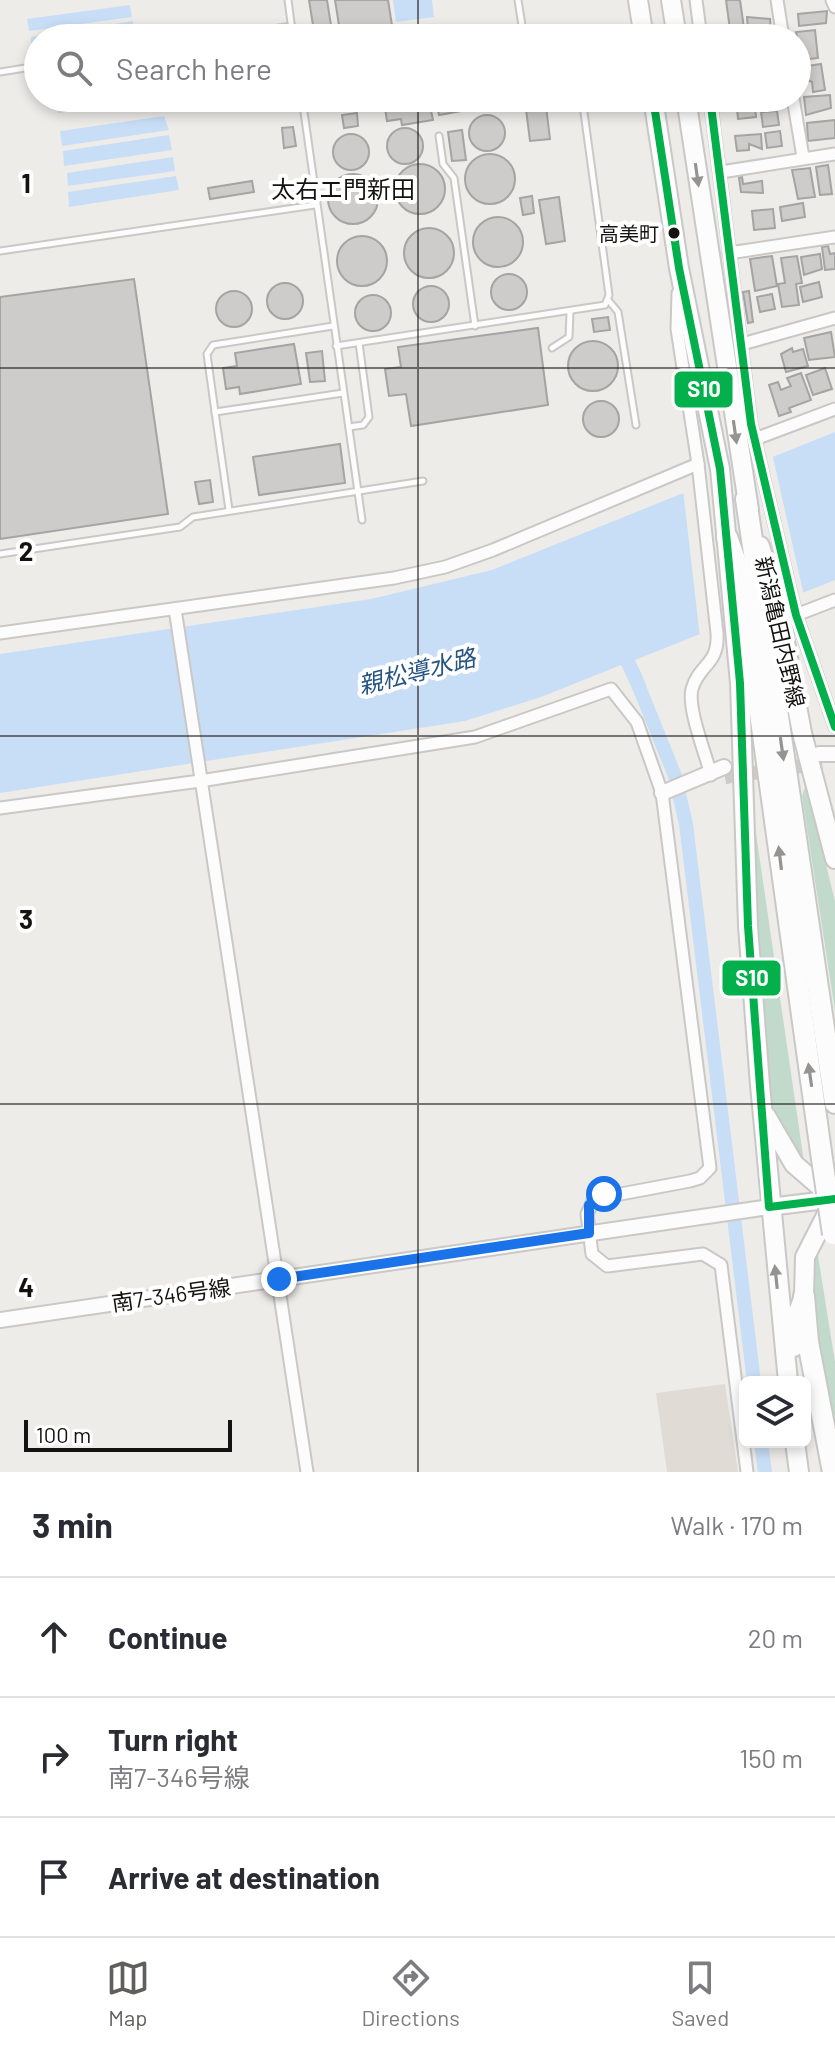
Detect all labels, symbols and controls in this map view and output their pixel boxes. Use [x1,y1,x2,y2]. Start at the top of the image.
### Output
search box [24,24,811,112]
icon: search [52,46,96,90]
text: Search here [116,50,272,86]
one-way arrow [691,163,704,188]
text: 1 [21,167,31,198]
district label: 太右エ門新田 [271,174,415,203]
place label: 高美町 [599,221,659,245]
marker: 高美町 [666,225,682,241]
line badge: S10 [673,370,734,409]
text: S10 [687,375,721,401]
one-way arrow [730,420,742,445]
text: 2 [19,535,33,566]
street label: 新潟亀田内野線 [751,554,811,710]
water label: 親松導水路 [355,641,480,699]
one-way arrow [776,736,789,761]
one-way arrow [773,845,786,870]
text: 3 [19,903,33,934]
line badge: S10 [721,959,782,997]
text: S10 [735,964,769,990]
one-way arrow [803,1062,816,1087]
route start [586,1176,622,1212]
route end [261,1261,297,1297]
one-way arrow [770,1264,783,1289]
text: 4 [18,1271,34,1302]
street label: 南7-346号線 [110,1273,232,1315]
map controls [739,1376,811,1448]
button: layers [739,1376,811,1448]
scale bar [24,1416,232,1452]
text: 100 m [36,1421,91,1447]
text: 3 min [32,1504,113,1545]
text: Walk · 170 m [670,1509,803,1540]
icon: ahead [32,1615,76,1659]
text: Continue [108,1619,228,1655]
text: 20 m [748,1622,803,1653]
text: Turn right [108,1721,238,1757]
icon: right [32,1735,76,1779]
text: 150 m [739,1742,803,1773]
text: 南7-346号線 [108,1761,250,1792]
icon: arrive [32,1855,76,1899]
text: Arrive at destination [108,1859,380,1895]
tab: Map [106,1956,150,2030]
tab: Directions [361,1956,460,2030]
tab: Saved [671,1956,729,2030]

